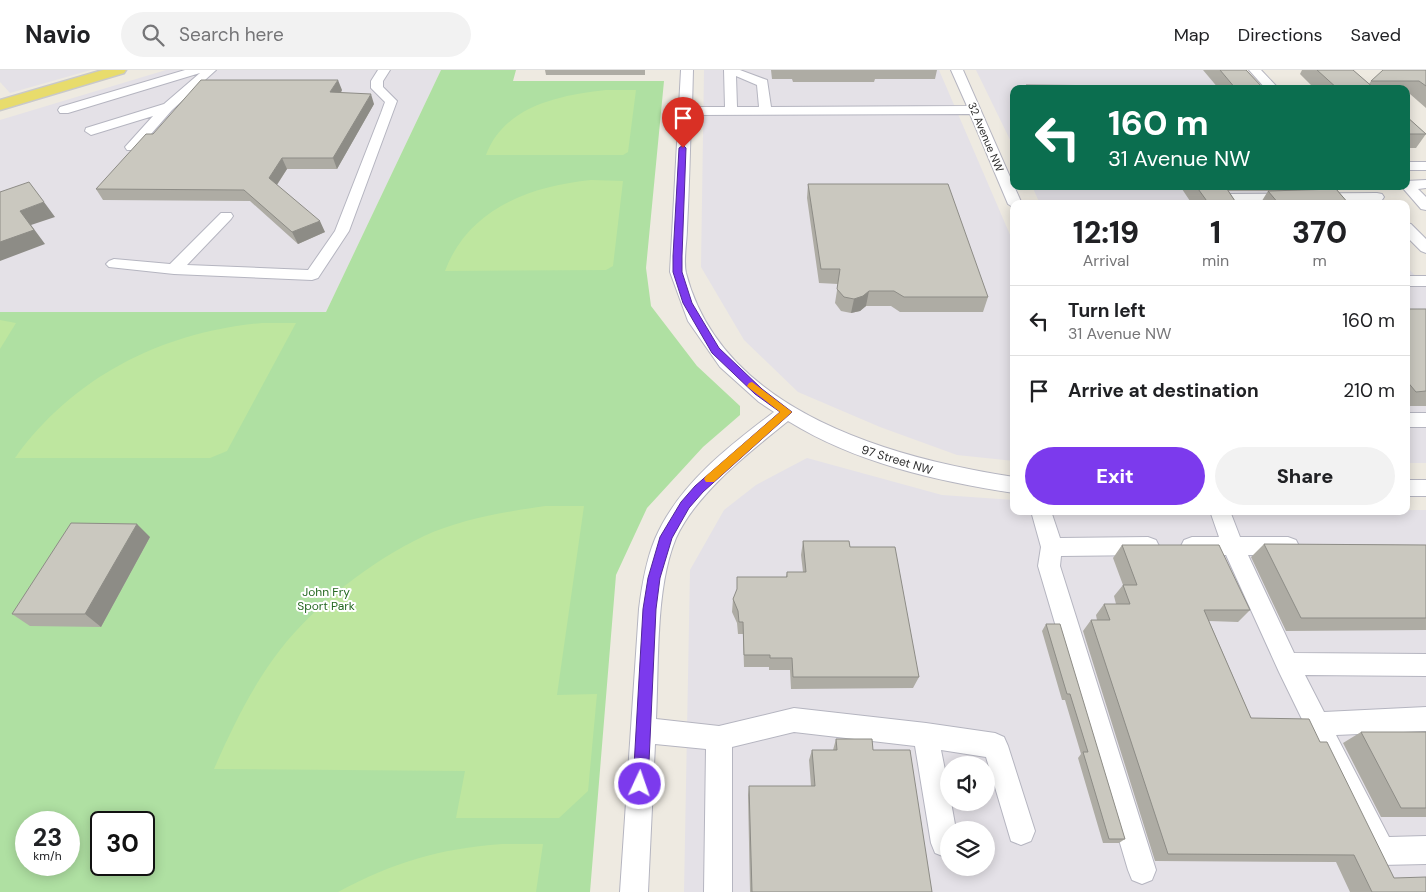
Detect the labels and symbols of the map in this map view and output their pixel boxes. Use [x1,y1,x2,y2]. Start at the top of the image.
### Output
pin [662,97,704,148]
street label: 32 Avenue NW [965,100,1007,174]
street label: 97 Street NW [859,442,935,479]
park label: John Fry Sport Park [297,584,355,614]
position arrow [613,757,665,809]
speed limit sign: 30 [90,811,155,876]

